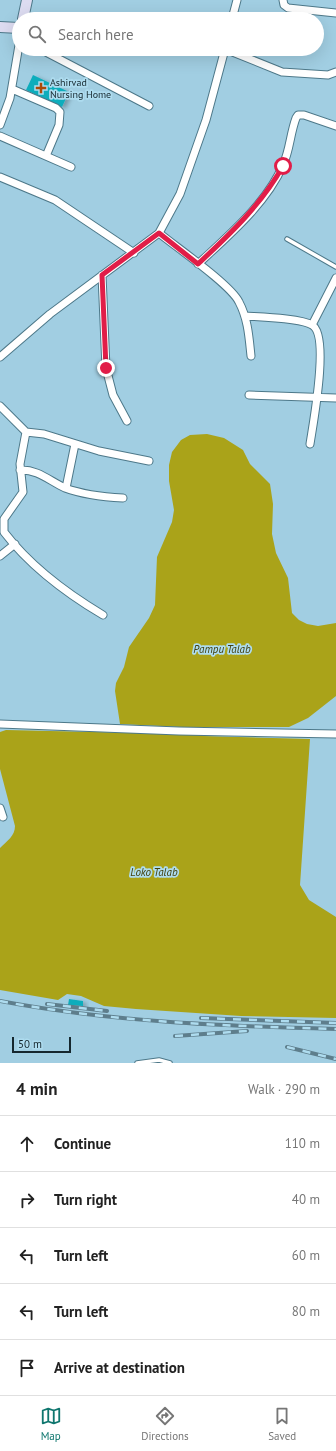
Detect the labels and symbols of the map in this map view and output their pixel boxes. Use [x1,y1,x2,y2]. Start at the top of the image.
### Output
place label: Ashirvad Nursing Home [50,76,111,101]
marker: Ashirvad Nursing Home [35,82,47,94]
route start [274,157,292,175]
route end [97,359,115,377]
water label: Pampu Talab [193,642,251,656]
water label: Loko Talab [130,865,178,879]
scale bar [12,1035,71,1054]

